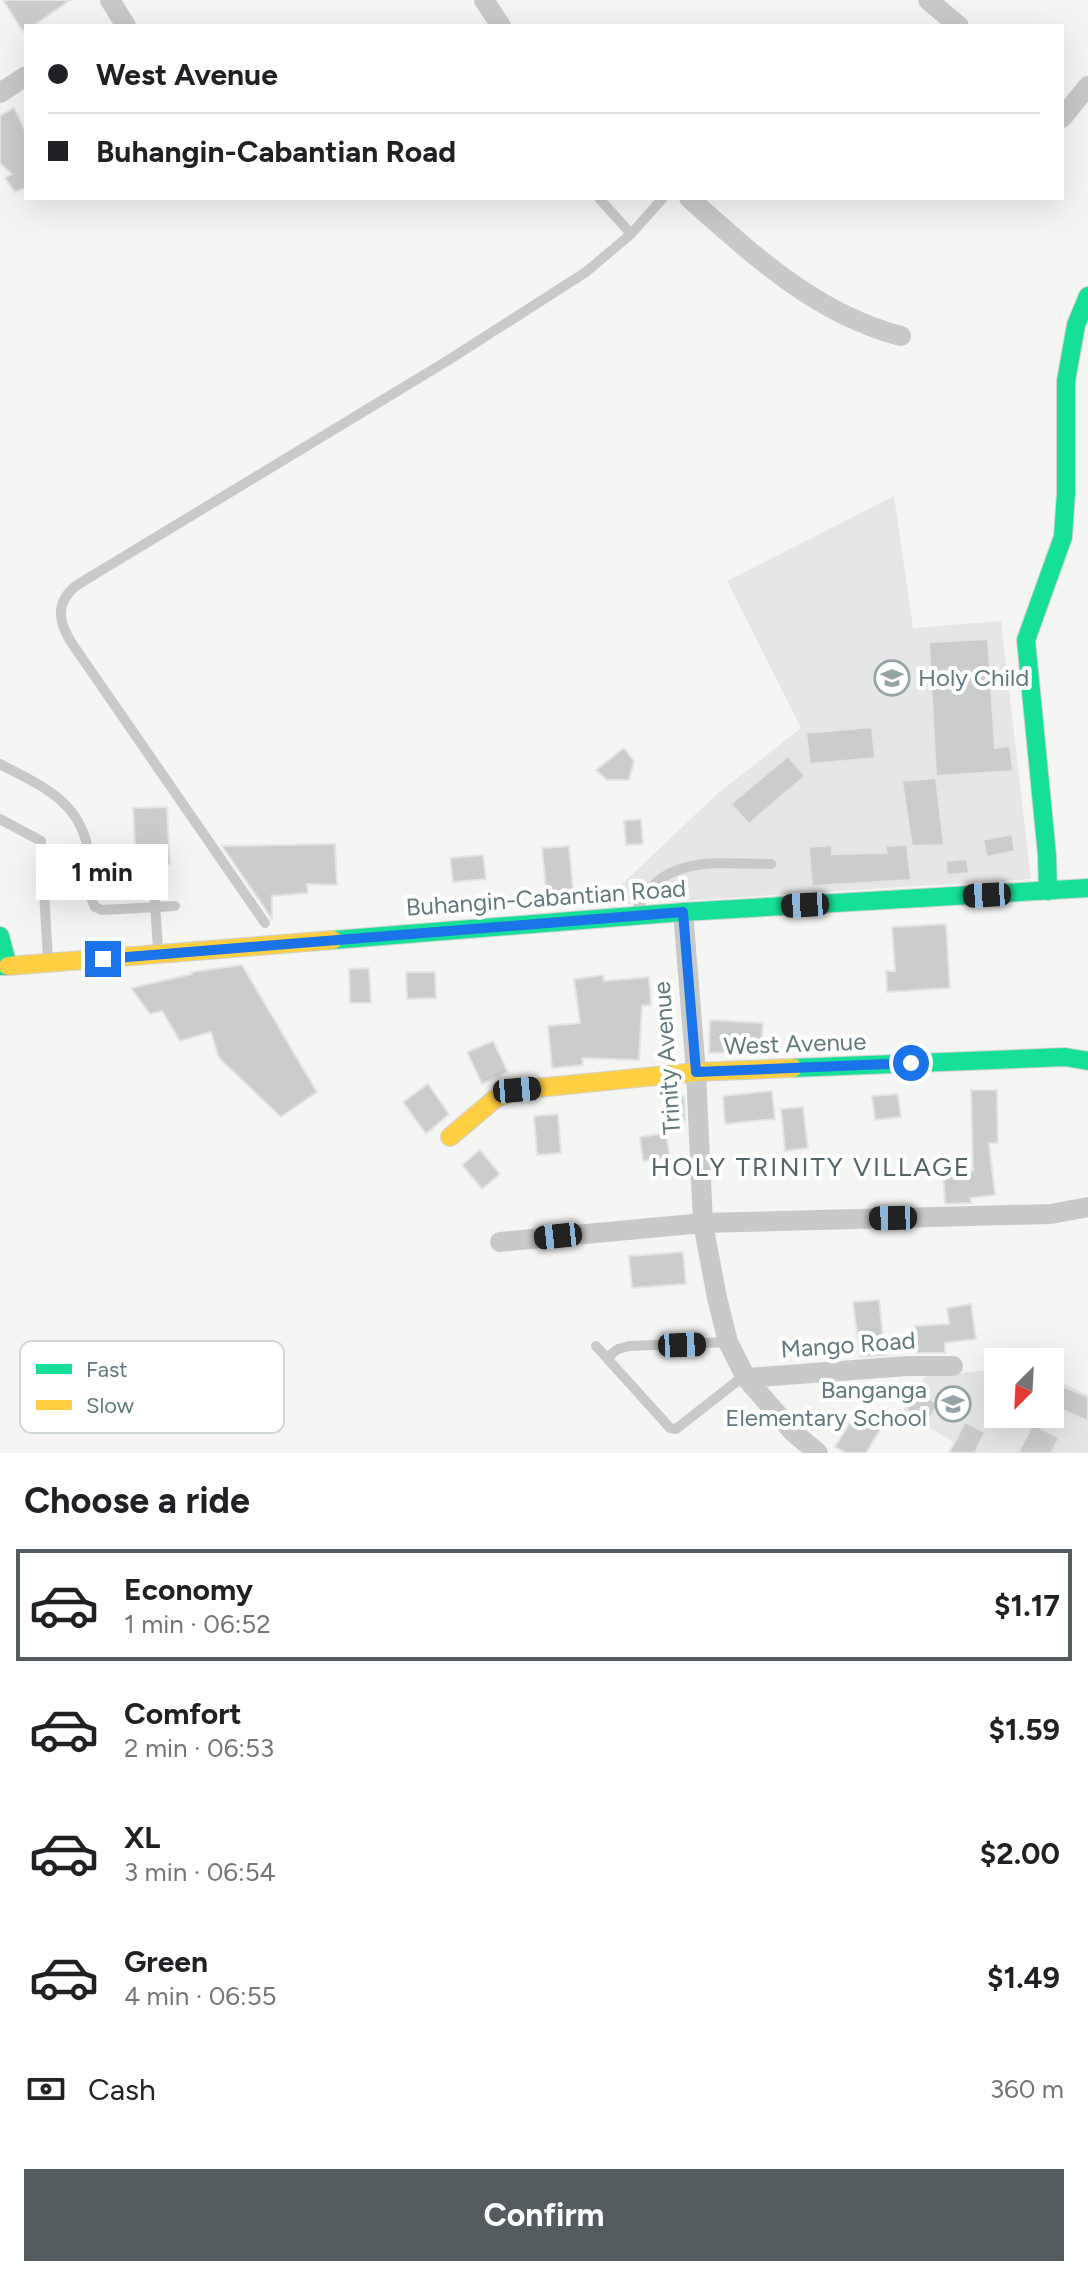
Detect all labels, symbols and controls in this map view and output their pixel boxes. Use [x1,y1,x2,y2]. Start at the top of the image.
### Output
text: West Avenue [96,56,278,93]
text: Buhangin-Cabantian Road [96,133,456,170]
school or university icon: Holy Child [873,659,911,697]
place label: Holy Child [918,663,1029,692]
callout: 1 min [37,843,169,899]
text: 1 min [71,856,133,888]
street label: Buhangin-Cabantian Road [405,873,687,922]
car [962,882,1012,908]
car [780,892,830,918]
route end [85,941,121,977]
street label: Trinity Avenue [647,980,686,1136]
street label: West Avenue [723,1027,867,1060]
route start [893,1045,929,1081]
car [492,1076,542,1104]
district label: HOLY TRINITY VILLAGE [651,1151,971,1183]
car [869,1206,917,1230]
car [533,1222,583,1250]
street label: Mango Road [780,1325,916,1364]
car [658,1332,706,1358]
legend [20,1341,284,1433]
north arrow [984,1348,1064,1428]
map controls [984,1348,1064,1428]
text: Fast [86,1356,128,1383]
place label: Banganga Elementary School [725,1375,927,1432]
school or university icon: Banganga Elementary School [934,1385,972,1423]
text: Slow [86,1392,135,1419]
text: Choose a ride [24,1479,250,1522]
icon: car [28,1569,100,1641]
text: Economy [124,1571,253,1608]
text: $1.17 [994,1587,1060,1624]
text: 1 min · 06:52 [124,1608,271,1640]
icon: car [28,1693,100,1765]
text: Comfort [124,1695,242,1732]
text: $1.59 [988,1711,1060,1748]
text: 2 min · 06:53 [124,1732,274,1764]
icon: car [28,1817,100,1889]
text: XL [124,1819,160,1856]
text: $2.00 [980,1835,1060,1872]
text: 3 min · 06:54 [124,1856,276,1888]
icon: car [28,1941,100,2013]
text: Green [124,1943,208,1980]
text: $1.49 [987,1959,1060,1996]
text: 4 min · 06:55 [124,1980,277,2012]
icon: cash [24,2067,68,2111]
text: Cash [88,2071,156,2108]
text: 360 m [990,2073,1064,2105]
button: Confirm [24,2169,1064,2261]

